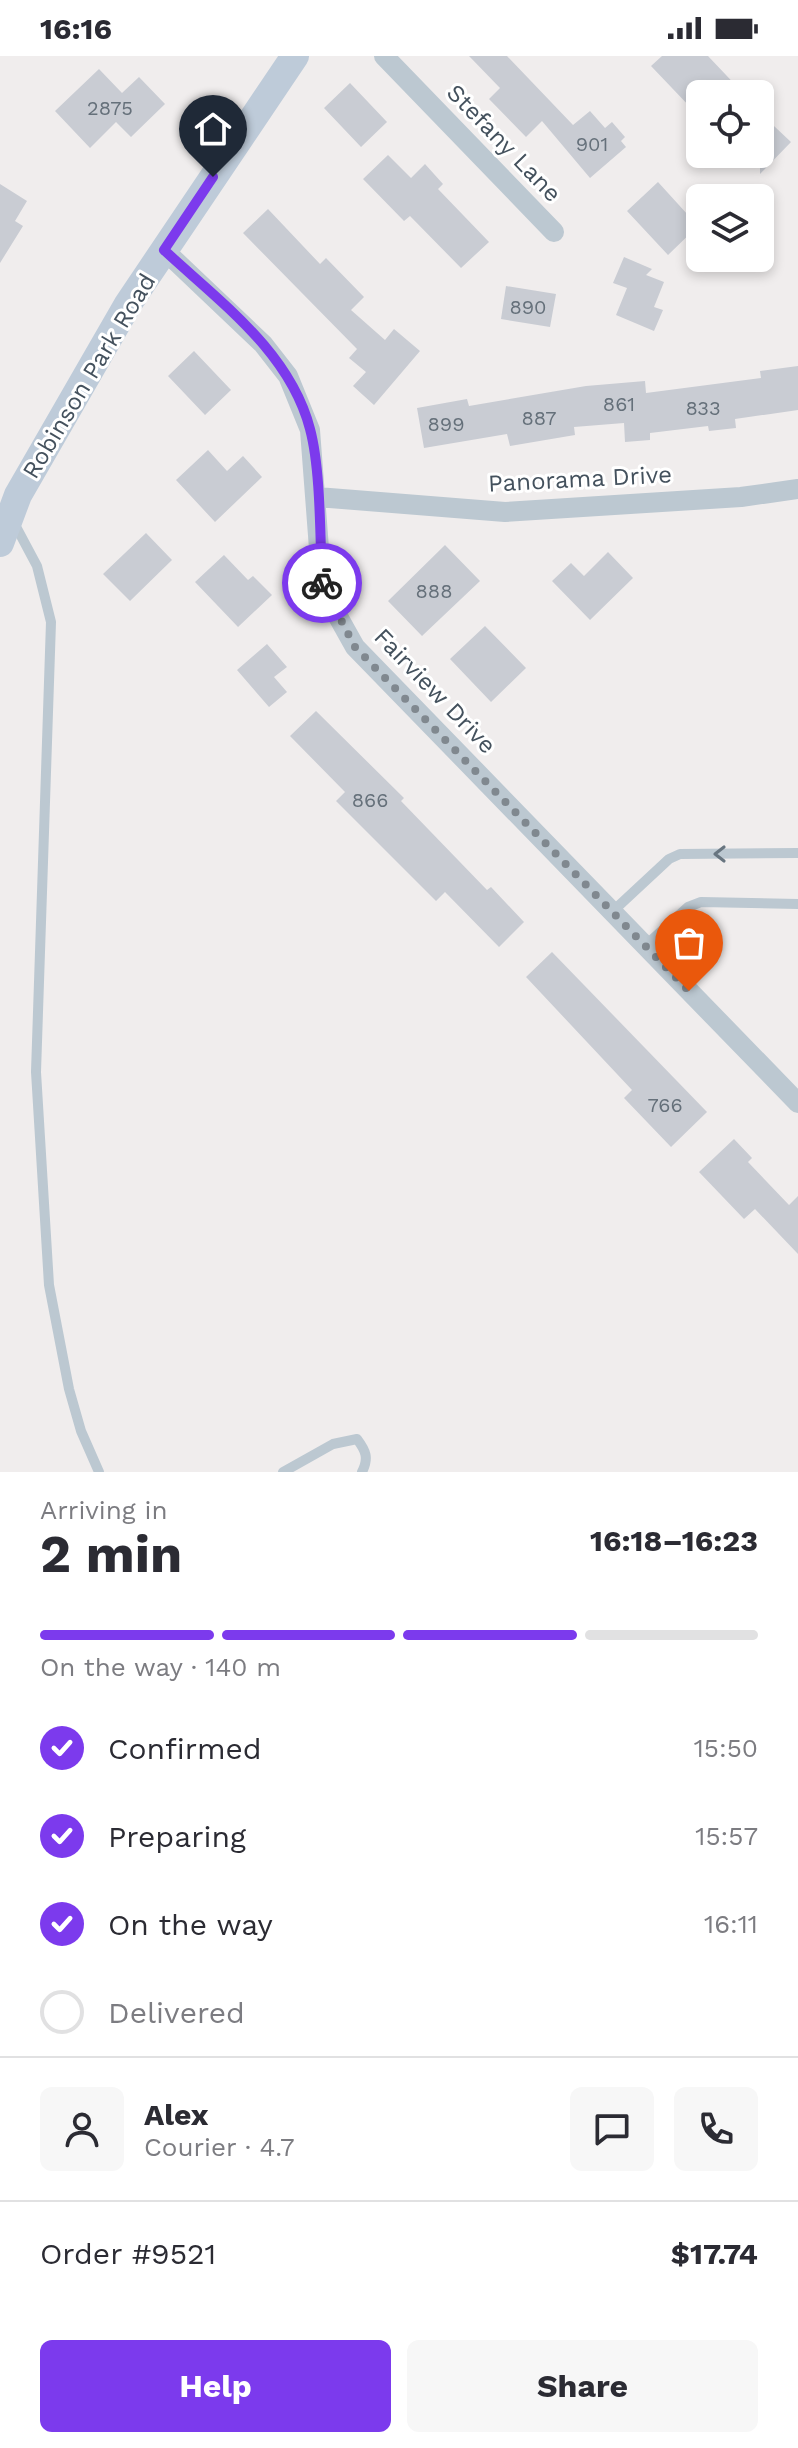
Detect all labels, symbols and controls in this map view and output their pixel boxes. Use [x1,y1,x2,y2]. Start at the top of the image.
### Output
text: 16:16 [40,11,112,46]
street label: Stefany Lane [441,78,567,208]
map controls [686,80,774,272]
button: locate [686,80,774,168]
pin [179,95,247,177]
house number: 2875 [87,96,133,120]
icon: home [191,107,235,151]
house number: 901 [576,132,608,156]
button: layers [686,184,774,272]
street label: Robinson Park Road [17,268,161,484]
house number: 890 [509,295,547,319]
house number: 861 [603,392,635,416]
house number: 833 [685,396,721,420]
house number: 887 [521,406,557,430]
house number: 899 [428,412,465,436]
street label: Panorama Drive [487,460,673,498]
courier [282,543,362,623]
icon: bike [300,561,344,605]
house number: 888 [416,579,452,603]
street label: Fairview Drive [368,623,502,759]
house number: 866 [352,788,388,812]
one-way arrow [713,845,726,863]
pin [655,909,723,991]
icon: bag [667,921,711,965]
house number: 766 [647,1093,683,1117]
text: Arriving in [40,1495,168,1525]
text: 16:18–16:23 [590,1523,758,1558]
text: 2 min [40,1524,182,1585]
text: On the way · 140 m [40,1652,281,1682]
icon: check [40,1726,84,1770]
text: Confirmed [108,1731,262,1766]
text: 15:50 [694,1733,758,1763]
icon: check [40,1814,84,1858]
text: Preparing [108,1819,246,1854]
text: 15:57 [695,1821,758,1851]
icon: check [40,1902,84,1946]
text: On the way [108,1907,273,1942]
text: 16:11 [704,1909,758,1939]
text: Delivered [108,1995,245,2030]
button: person [40,2087,124,2171]
button: chat [570,2087,654,2171]
button: phone [674,2087,758,2171]
text: Alex [144,2097,208,2132]
text: Courier · 4.7 [144,2132,294,2162]
text: Order #9521 [40,2236,216,2271]
text: $17.74 [671,2236,758,2271]
button: Help [40,2340,391,2432]
button: Share [407,2340,758,2432]

